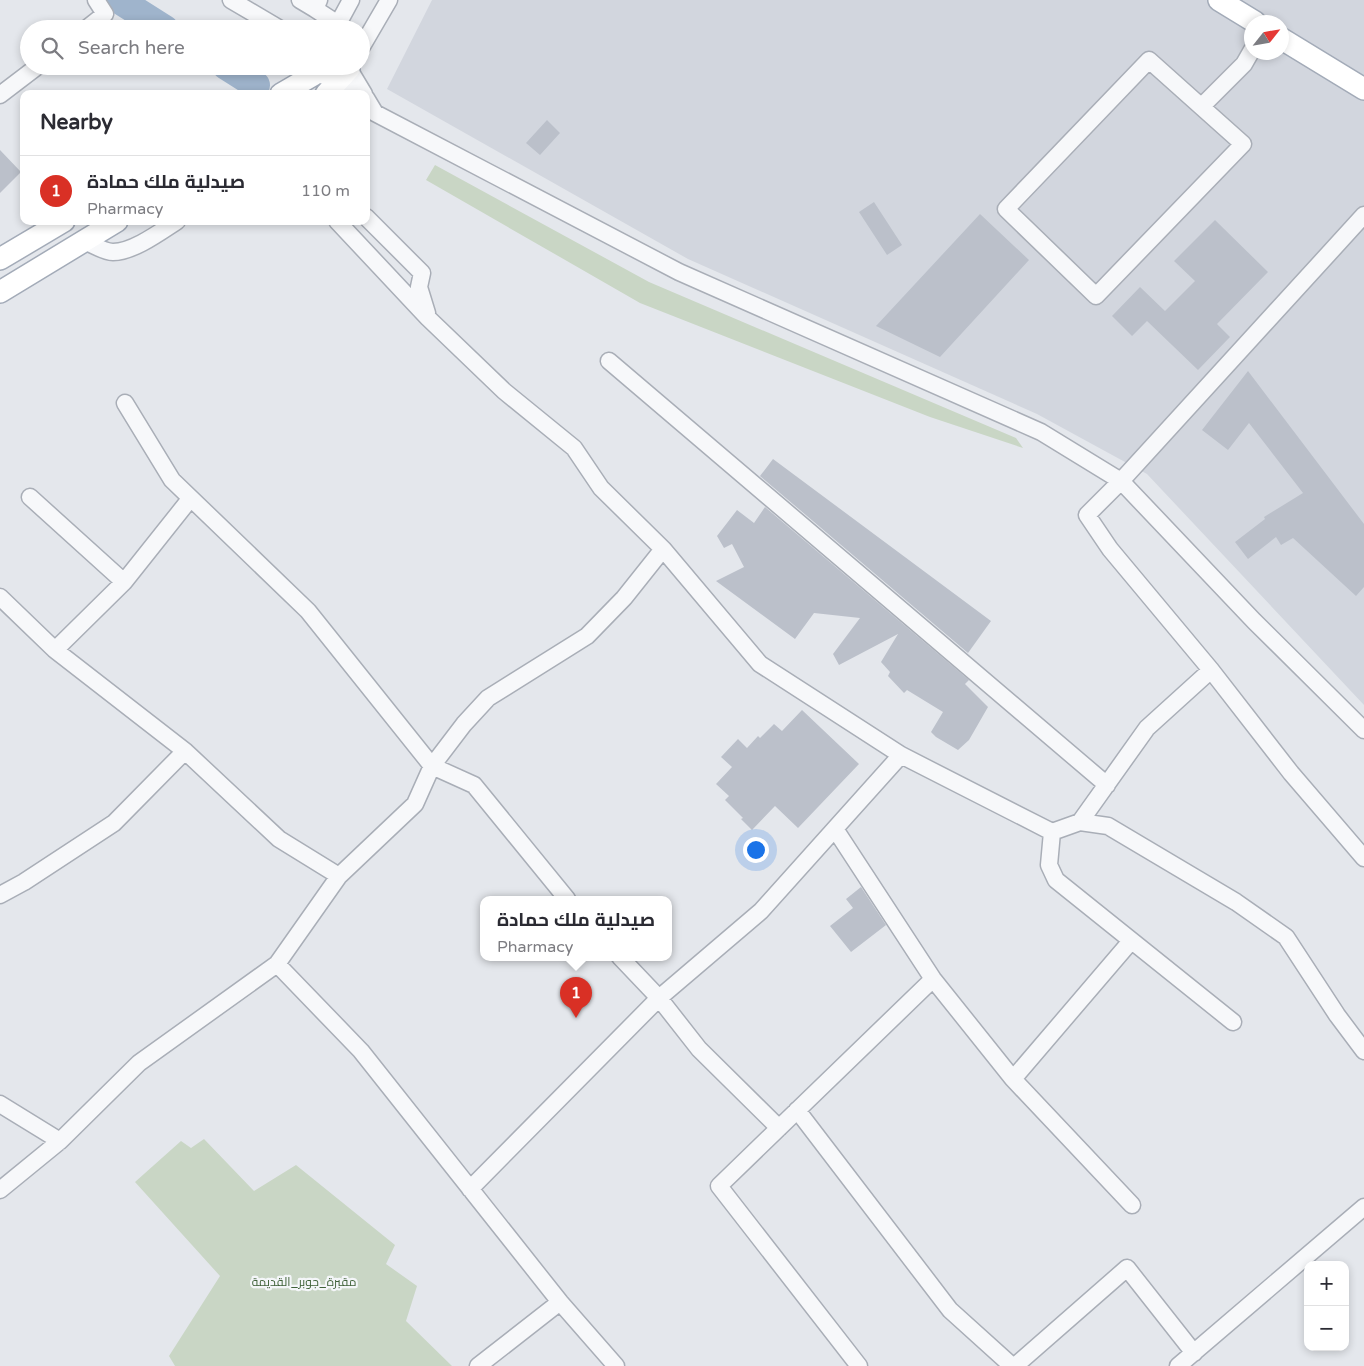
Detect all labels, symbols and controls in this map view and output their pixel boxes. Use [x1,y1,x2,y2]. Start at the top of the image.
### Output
north arrow [1244,15,1289,60]
search box [20,20,370,75]
icon: search [38,34,66,62]
text: Search here [78,37,185,59]
text: Nearby [40,110,113,135]
text: صيدلية ملك حمادة [87,171,245,193]
text: 1 [51,181,61,201]
text: 110 m [301,181,350,201]
text: Pharmacy [87,199,163,219]
your location [743,837,769,863]
popup [480,896,672,961]
text: صيدلية ملك حمادة [497,909,655,931]
text: Pharmacy [497,937,573,957]
pin: 1 [560,977,592,1018]
map controls [1304,1261,1349,1351]
button: + [1304,1261,1349,1306]
park label: مقبرة_جوبر_القديمة [252,1275,356,1289]
button: − [1304,1306,1349,1351]

